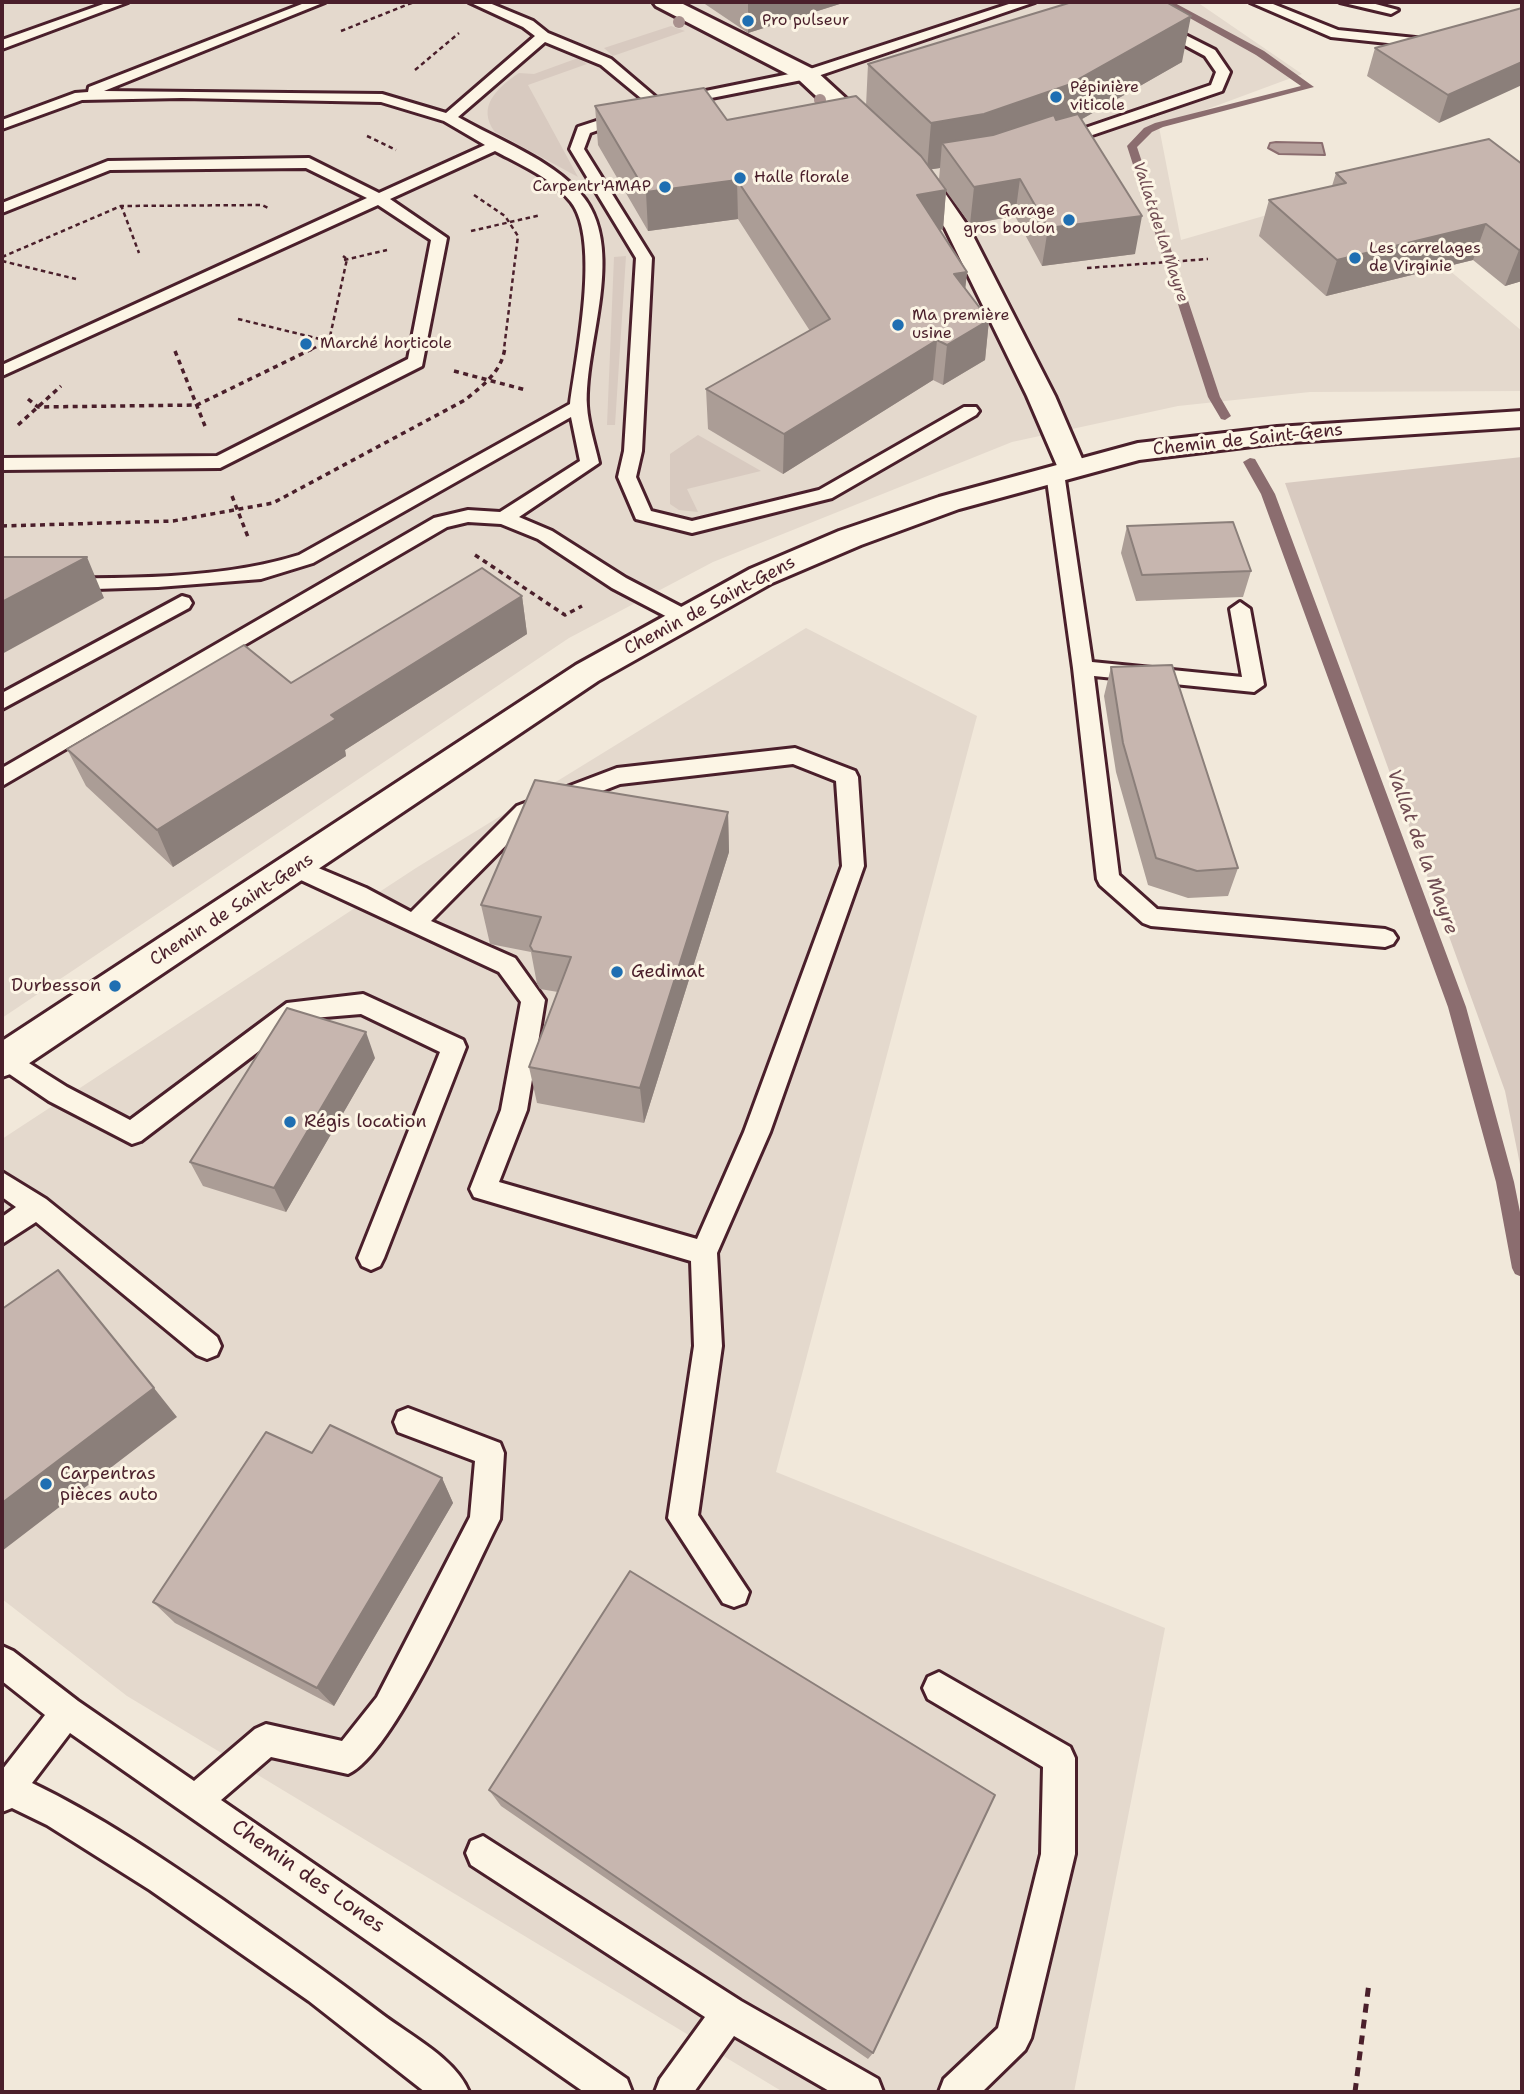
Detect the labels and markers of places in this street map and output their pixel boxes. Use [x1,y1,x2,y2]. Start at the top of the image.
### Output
place label: Pro pulseur [762,11,849,31]
marker: Pro pulseur [740,13,756,29]
place label: Pépinière viticole [1070,78,1139,116]
marker: Pépinière viticole [1048,89,1064,105]
place label: Halle florale [754,168,849,188]
marker: Halle florale [732,170,748,186]
place label: Carpentr'AMAP [532,177,651,197]
marker: Carpentr'AMAP [657,179,673,195]
place label: Garage gros boulon [963,201,1055,239]
marker: Garage gros boulon [1061,212,1077,228]
place label: Les carrelages de Virginie [1369,239,1481,277]
marker: Les carrelages de Virginie [1347,250,1363,266]
place label: Ma première usine [912,306,1010,344]
marker: Ma première usine [890,317,906,333]
place label: Marché horticole [320,334,452,354]
marker: Marché horticole [298,336,314,352]
place label: Gedimat [631,961,705,983]
marker: Gedimat [609,964,625,980]
place label: Durbesson [11,975,101,997]
marker: Durbesson [107,978,123,994]
place label: Régis location [304,1111,426,1133]
marker: Régis location [282,1114,298,1130]
place label: Carpentras pièces auto [60,1463,158,1506]
marker: Carpentras pièces auto [38,1476,54,1492]

